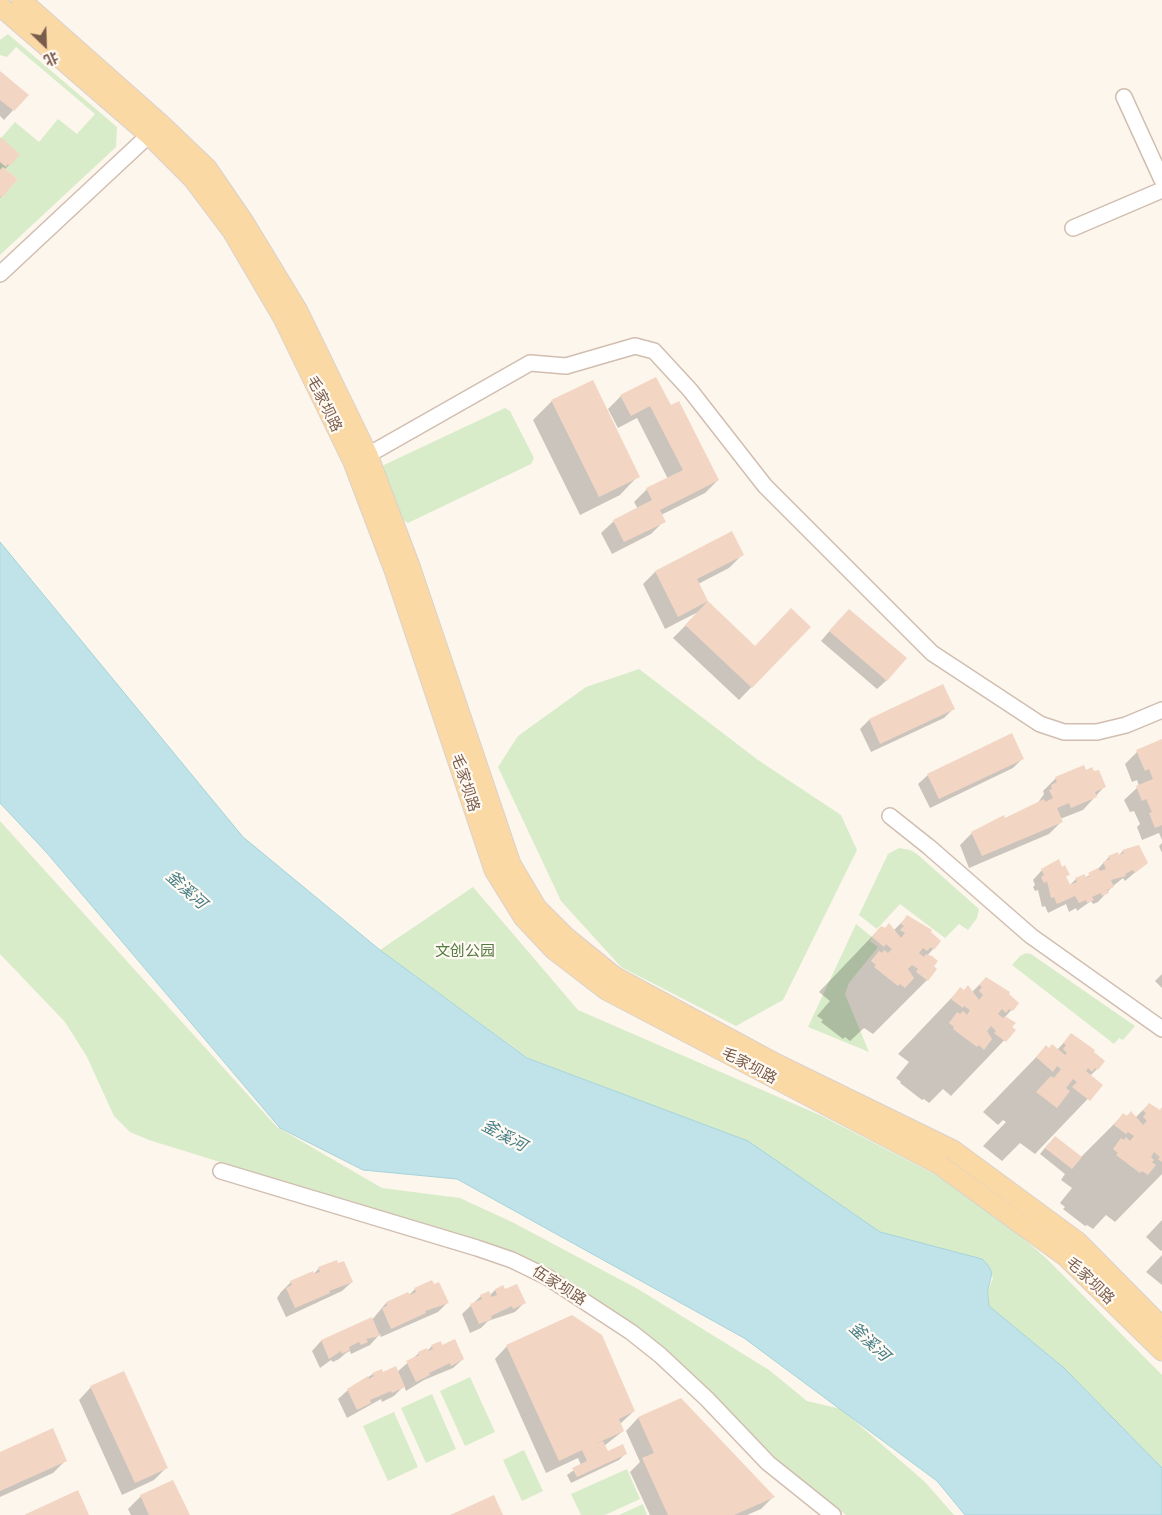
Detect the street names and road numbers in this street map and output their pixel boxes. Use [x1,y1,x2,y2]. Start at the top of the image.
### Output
street label: 毛家坝路 [303,373,345,435]
street label: 毛家坝路 [447,752,483,814]
street label: 毛家坝路 [718,1044,780,1088]
street label: 毛家坝路 [1062,1254,1118,1308]
street label: 伍家坝路 [529,1262,589,1310]

